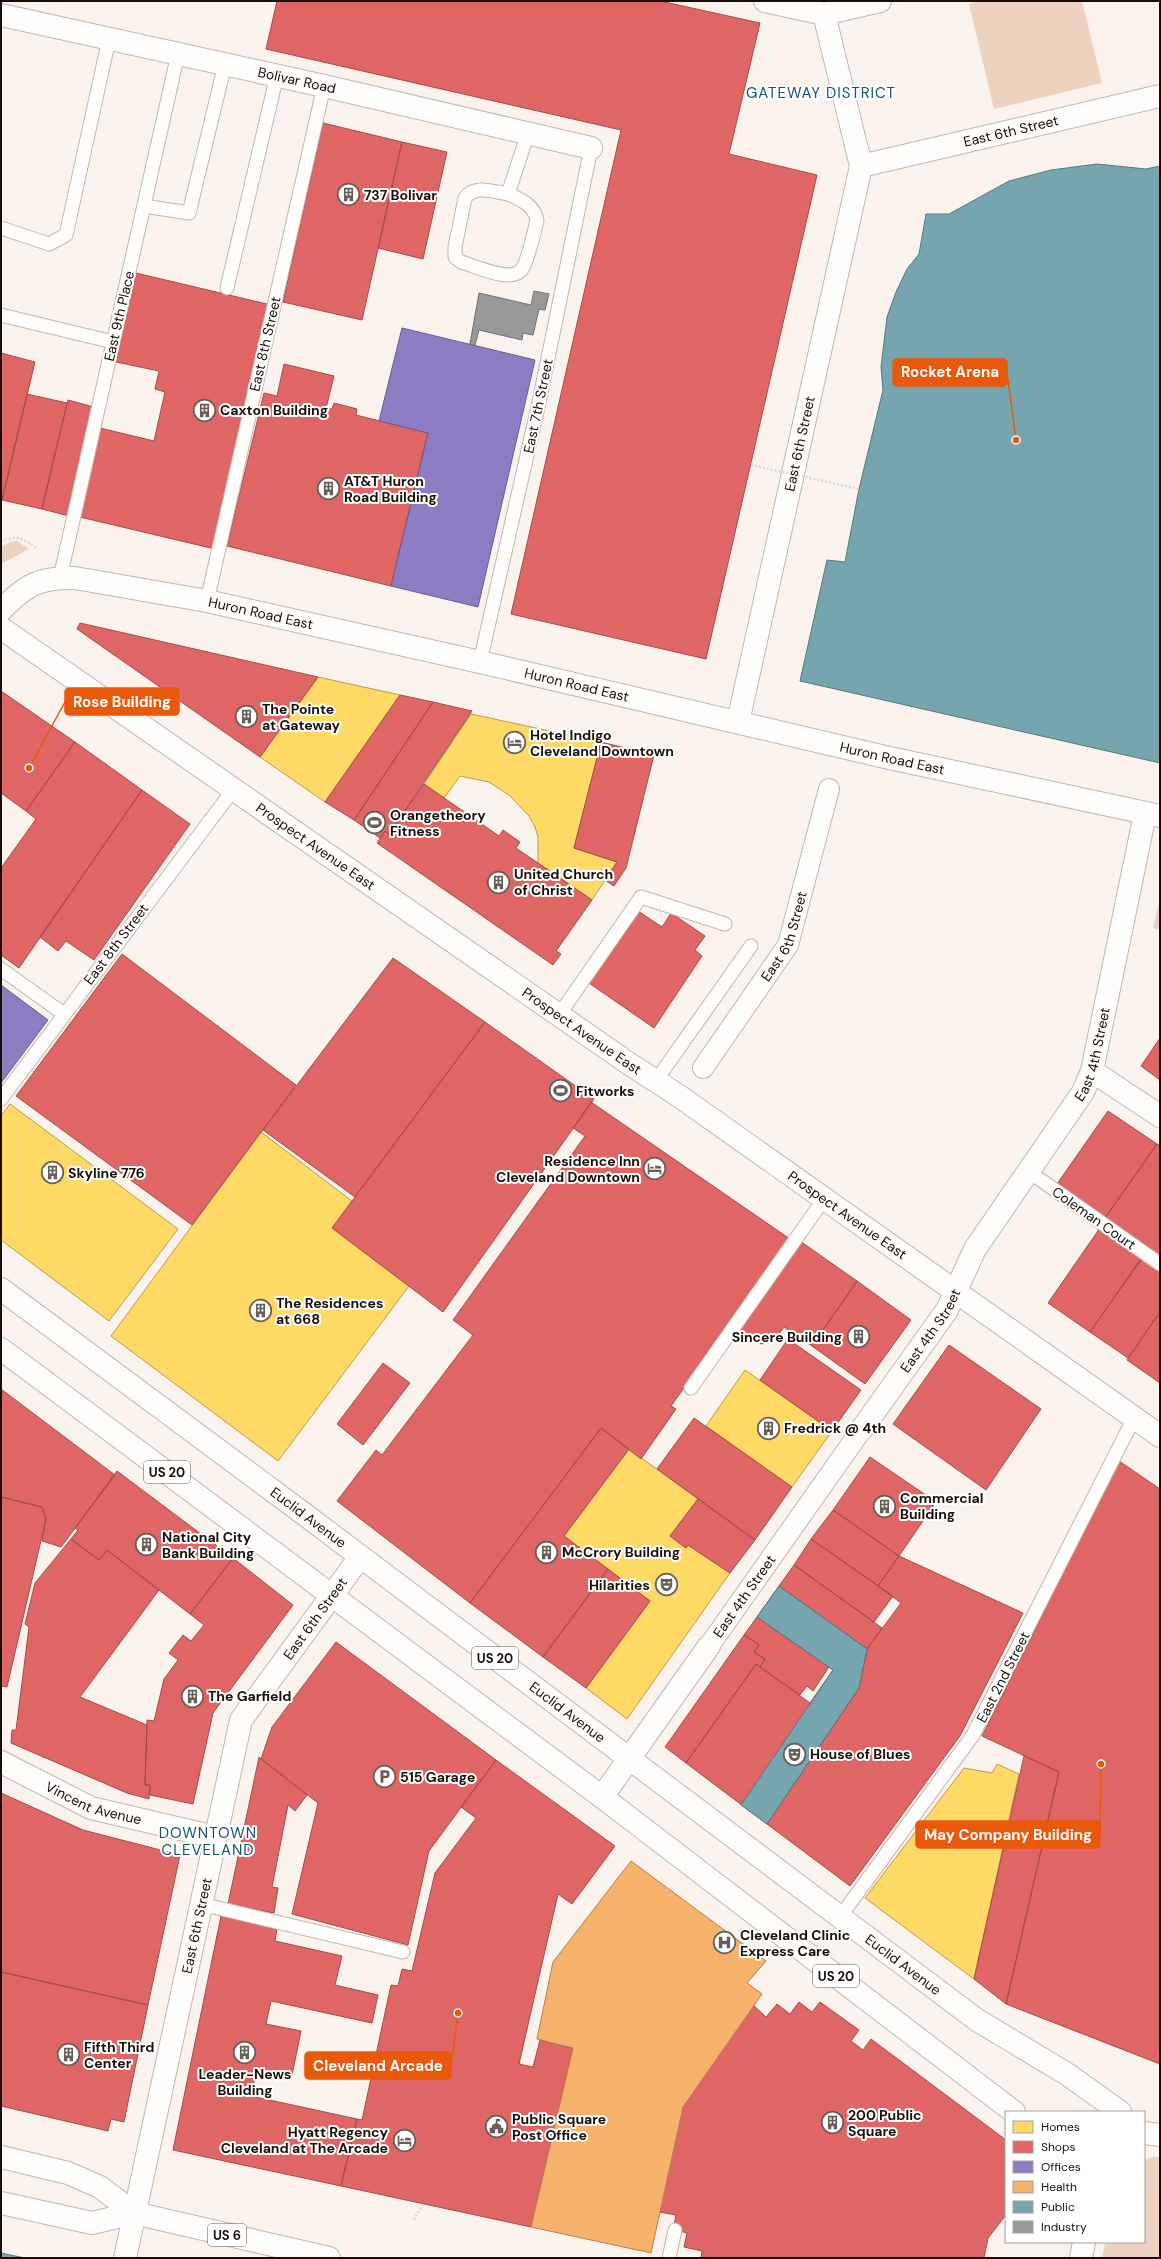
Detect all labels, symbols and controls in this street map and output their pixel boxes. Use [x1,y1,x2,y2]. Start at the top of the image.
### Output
street label: Bolivar Road [256,63,338,97]
district label: GATEWAY DISTRICT [746,83,896,103]
street label: East 6th Street [962,111,1060,151]
building icon: 737 Bolivar [336,182,362,208]
place label: 737 Bolivar [364,186,437,204]
street label: East 9th Place [100,269,138,363]
street label: East 8th Street [245,295,285,393]
street label: East 7th Street [519,357,557,455]
callout: Rocket Arena [893,359,1007,386]
text: Rocket Arena [901,362,999,382]
street label: East 6th Street [780,394,819,493]
building icon: Caxton Building [191,397,217,423]
place label: Caxton Building [220,401,328,419]
place label: AT&T Huron Road Building [344,472,437,506]
building icon: AT&T Huron Road Building [315,476,341,502]
street label: Huron Road East [207,593,315,633]
street label: Huron Road East [523,664,631,706]
callout: Rose Building [65,688,179,715]
text: Rose Building [73,692,171,712]
place label: The Pointe at Gateway [262,700,341,734]
building icon: The Pointe at Gateway [233,704,259,730]
place label: Hotel Indigo Cleveland Downtown [530,726,674,760]
hotel icon: Hotel Indigo Cleveland Downtown [502,730,528,756]
street label: Huron Road East [838,738,946,779]
street label: Prospect Avenue East [253,799,379,894]
place label: Orangetheory Fitness [390,806,486,840]
sports icon: Orangetheory Fitness [362,810,388,836]
place label: United Church of Christ [514,865,613,899]
building icon: United Church of Christ [486,869,512,895]
street label: East 6th Street [757,889,811,985]
street label: East 8th Street [80,900,152,988]
street label: Prospect Avenue East [519,983,645,1078]
street label: East 4th Street [1070,1006,1114,1105]
sports icon: Fitworks [548,1078,574,1104]
place label: Fitworks [576,1082,634,1100]
place label: Residence Inn Cleveland Downtown [496,1152,640,1186]
hotel icon: Residence Inn Cleveland Downtown [642,1156,668,1182]
building icon: Skyline 776 [39,1160,65,1186]
place label: Skyline 776 [68,1164,145,1182]
street label: Prospect Avenue East [784,1167,910,1263]
street label: Coleman Court [1049,1182,1139,1254]
street label: East 4th Street [896,1286,964,1376]
place label: The Residences at 668 [276,1294,383,1328]
building icon: The Residences at 668 [247,1298,273,1324]
building icon: Sincere Building [845,1324,871,1350]
place label: Sincere Building [732,1328,842,1346]
building icon: Fredrick @ 4th [756,1415,782,1441]
place label: Fredrick @ 4th [784,1419,886,1437]
road number: US 20 [144,1461,190,1483]
street label: Euclid Avenue [267,1483,350,1552]
place label: Commercial Building [900,1489,984,1523]
building icon: Commercial Building [871,1493,897,1519]
place label: National City Bank Building [162,1528,254,1562]
building icon: National City Bank Building [133,1532,159,1558]
building icon: McCrory Building [534,1539,560,1565]
place label: McCrory Building [562,1543,680,1561]
street label: East 4th Street [709,1551,779,1641]
theatre icon: Hilarities [653,1572,679,1598]
street label: East 6th Street [279,1574,351,1663]
place label: Hilarities [589,1576,650,1594]
street label: East 2nd Street [972,1628,1034,1726]
road number: US 20 [472,1647,518,1669]
street label: Euclid Avenue [526,1678,609,1747]
building icon: The Garfield [180,1683,206,1709]
place label: The Garfield [208,1687,291,1705]
theatre icon: House of Blues [782,1741,808,1767]
place label: House of Blues [810,1745,911,1763]
parking icon: 515 Garage [371,1764,397,1790]
place label: 515 Garage [400,1768,475,1786]
street label: Vincent Avenue [42,1777,143,1829]
callout: May Company Building [916,1821,1100,1848]
district label: DOWNTOWN CLEVELAND [159,1823,257,1860]
text: May Company Building [924,1825,1092,1845]
street label: East 6th Street [178,1876,216,1975]
place label: Cleveland Clinic Express Care [740,1926,850,1960]
hospital icon: Cleveland Clinic Express Care [712,1930,738,1956]
street label: Euclid Avenue [862,1930,945,1999]
road number: US 20 [813,1965,859,1987]
place label: Fifth Third Center [84,2038,154,2072]
building icon: Leader-News Building [232,2039,258,2065]
building icon: Fifth Third Center [56,2042,82,2068]
callout: Cleveland Arcade [305,2052,451,2079]
text: Cleveland Arcade [313,2056,443,2076]
place label: Leader-News Building [199,2065,291,2099]
place label: 200 Public Square [848,2106,921,2140]
place label: Public Square Post Office [512,2110,606,2144]
building icon: 200 Public Square [819,2110,845,2136]
legend [1005,2111,1145,2243]
public building icon: Public Square Post Office [483,2114,509,2140]
text: Homes [1041,2119,1080,2135]
place label: Hyatt Regency Cleveland at The Arcade [221,2123,389,2157]
hotel icon: Hyatt Regency Cleveland at The Arcade [391,2127,417,2153]
text: Shops [1041,2139,1076,2155]
text: Offices [1041,2159,1081,2175]
text: Health [1041,2179,1077,2195]
text: Public [1041,2199,1075,2215]
text: Industry [1041,2219,1087,2235]
road number: US 6 [208,2224,246,2246]

